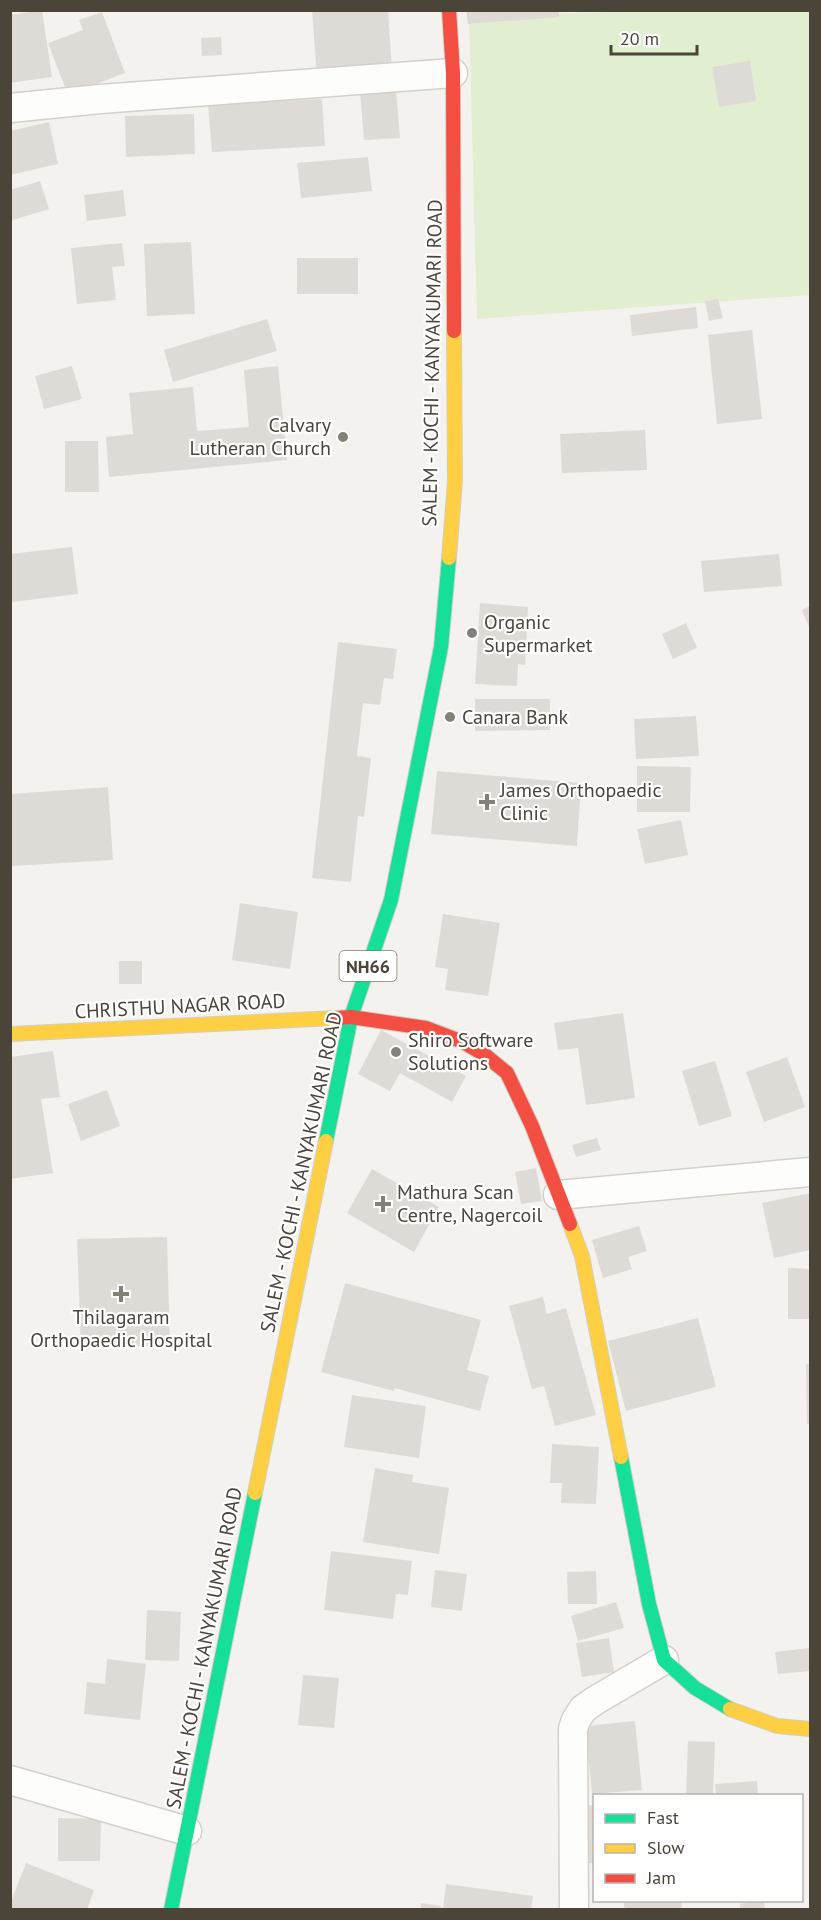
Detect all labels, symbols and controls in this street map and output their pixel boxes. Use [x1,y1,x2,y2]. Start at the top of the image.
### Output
scale bar [611,18,696,56]
text: 20 m [620,27,659,50]
street label: SALEM - KOCHI - KANYAKUMARI ROAD [416,199,448,527]
place label: Calvary Lutheran Church [190,412,332,461]
marker: Calvary Lutheran Church [336,430,350,444]
place label: Organic Supermarket [484,609,593,658]
marker: Organic Supermarket [465,626,479,640]
place label: Canara Bank [462,704,568,730]
marker: Canara Bank [443,710,457,724]
place label: James Orthopaedic Clinic [499,777,661,826]
marker: James Orthopaedic Clinic [478,793,496,811]
road number: NH66 [340,951,397,981]
street label: CHRISTHU NAGAR ROAD [74,987,286,1025]
street label: SALEM - KOCHI - KANYAKUMARI ROAD [254,1009,348,1335]
place label: Shiro Software Solutions [408,1027,533,1076]
marker: Shiro Software Solutions [389,1045,403,1059]
place label: Mathura Scan Centre, Nagercoil [397,1179,543,1228]
marker: Mathura Scan Centre, Nagercoil [374,1195,392,1213]
marker: Thilagaram Orthopaedic Hospital [112,1285,130,1303]
place label: Thilagaram Orthopaedic Hospital [30,1304,212,1353]
street label: SALEM - KOCHI - KANYAKUMARI ROAD [160,1485,248,1811]
legend [593,1794,803,1902]
text: Fast [647,1806,679,1829]
text: Slow [647,1836,685,1859]
text: Jam [646,1866,676,1889]

